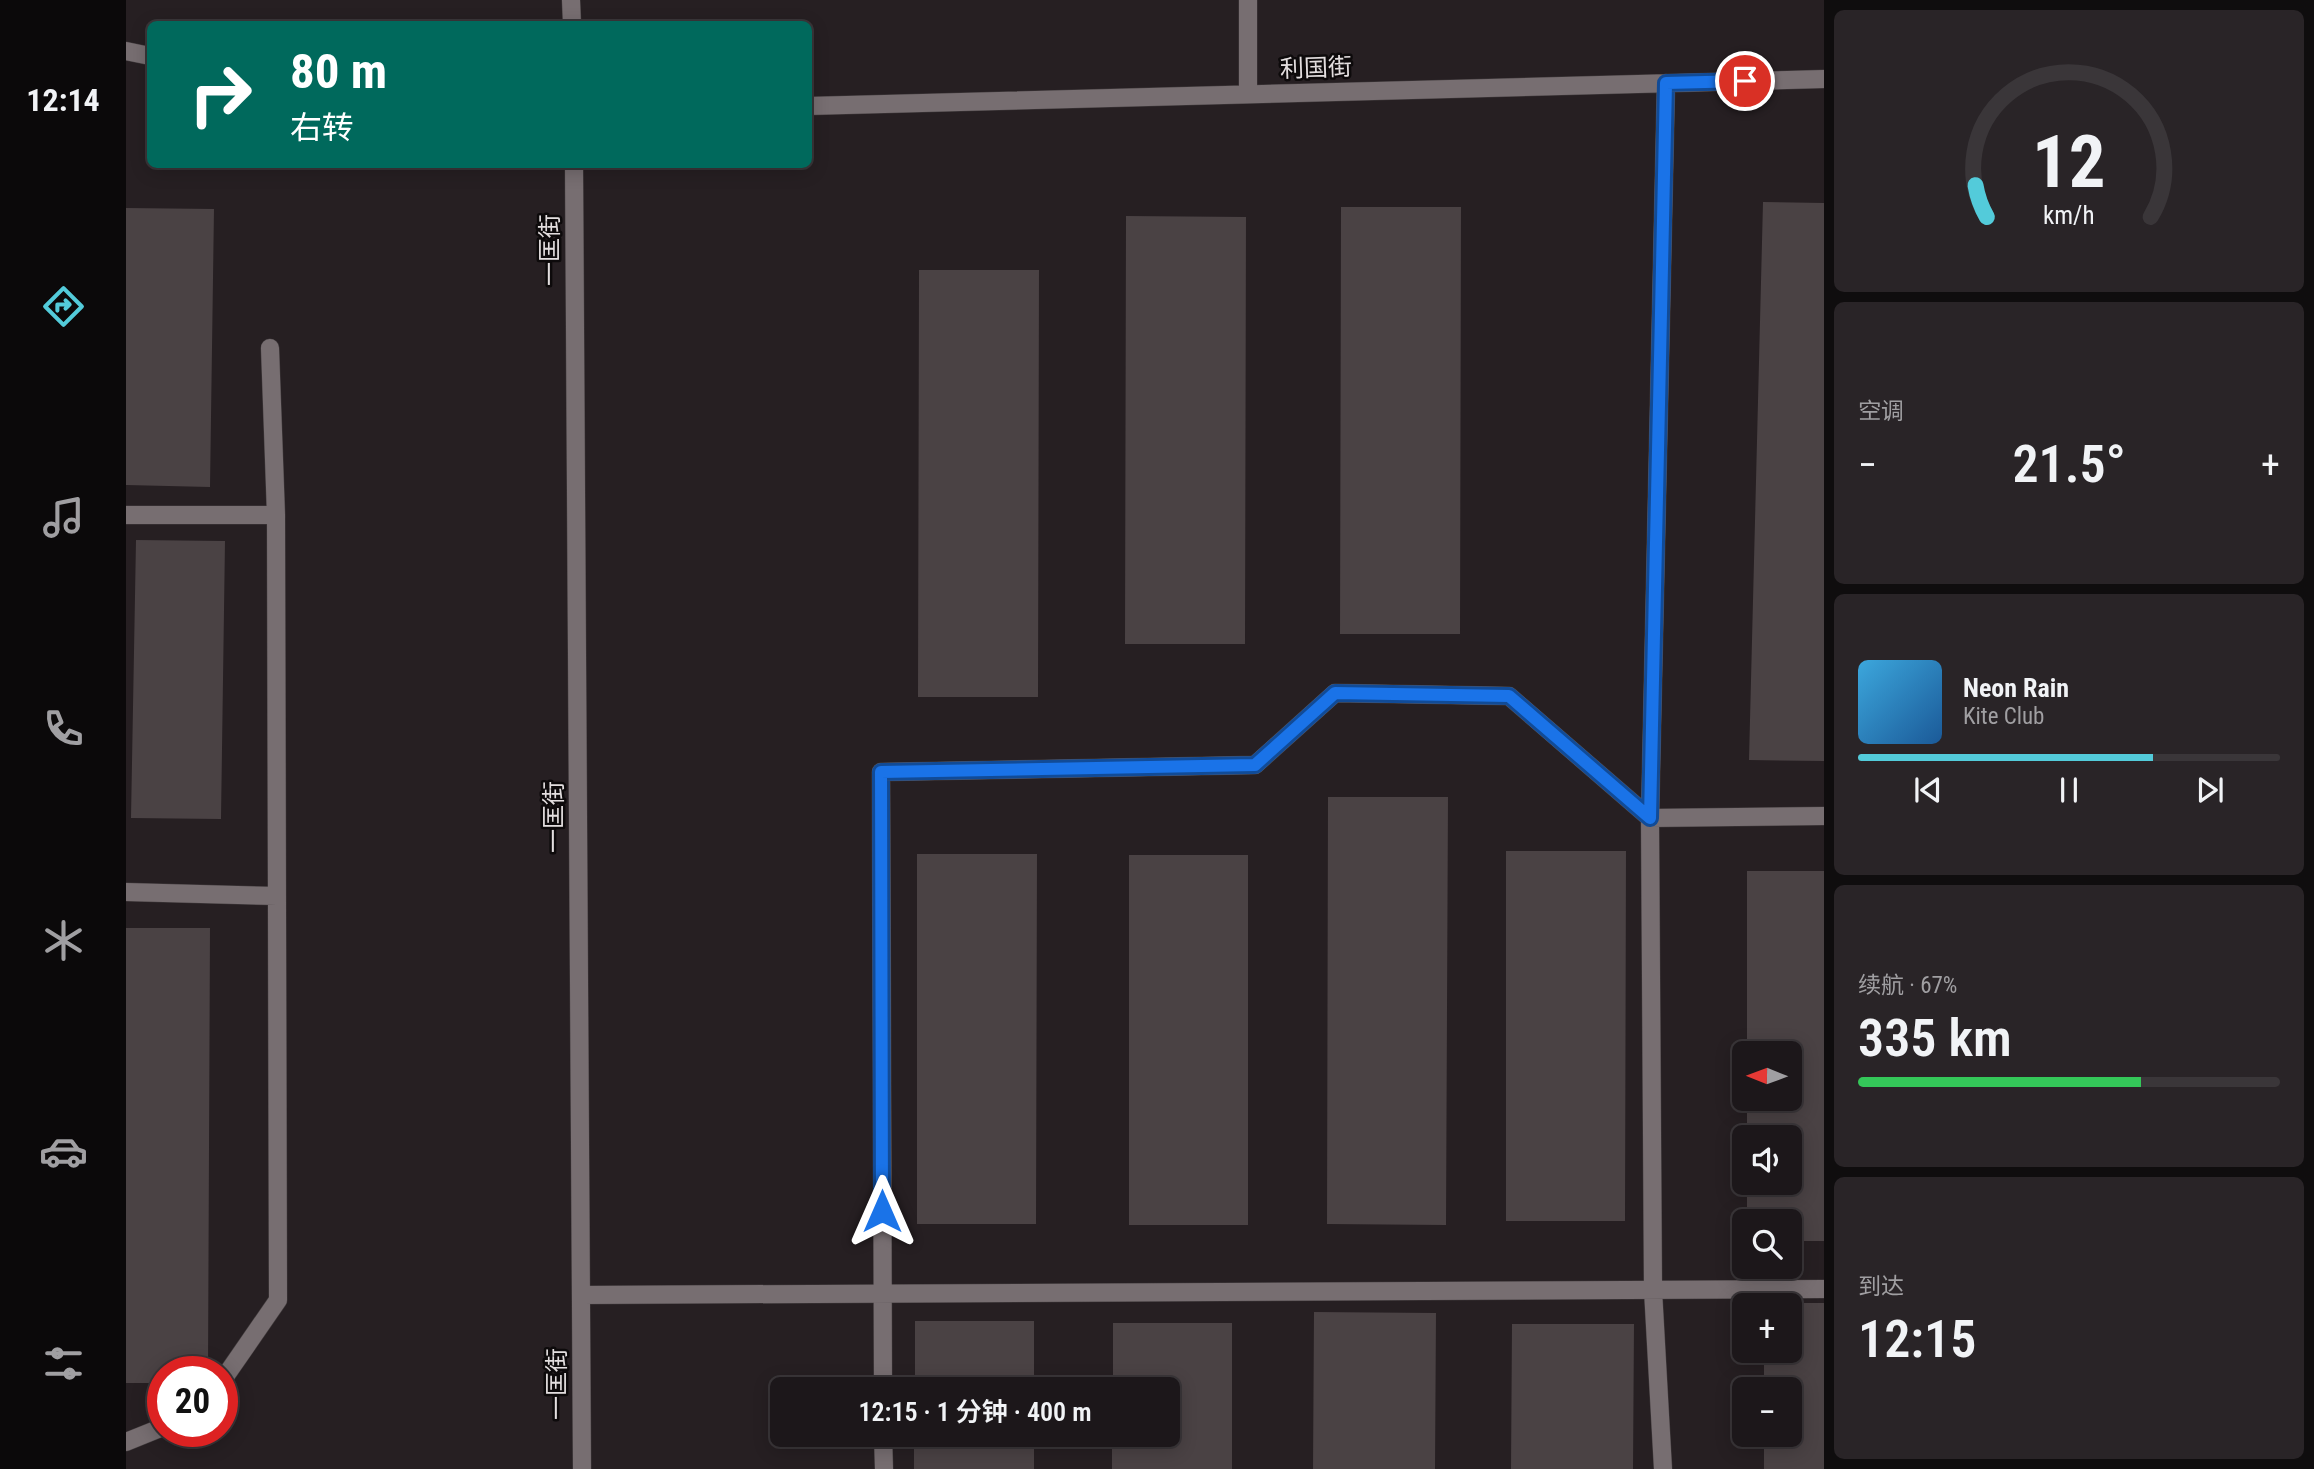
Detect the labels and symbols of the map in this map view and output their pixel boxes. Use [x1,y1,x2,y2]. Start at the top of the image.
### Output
pin [1715,51,1775,111]
street label: 利国街 [1280,53,1352,83]
street label: 一匡街 [536,214,564,286]
street label: 一匡街 [540,781,568,853]
north arrow [1732,1041,1802,1111]
position arrow [845,1174,919,1248]
street label: 一匡街 [543,1348,571,1420]
speed limit sign: 20 [147,1356,238,1447]

